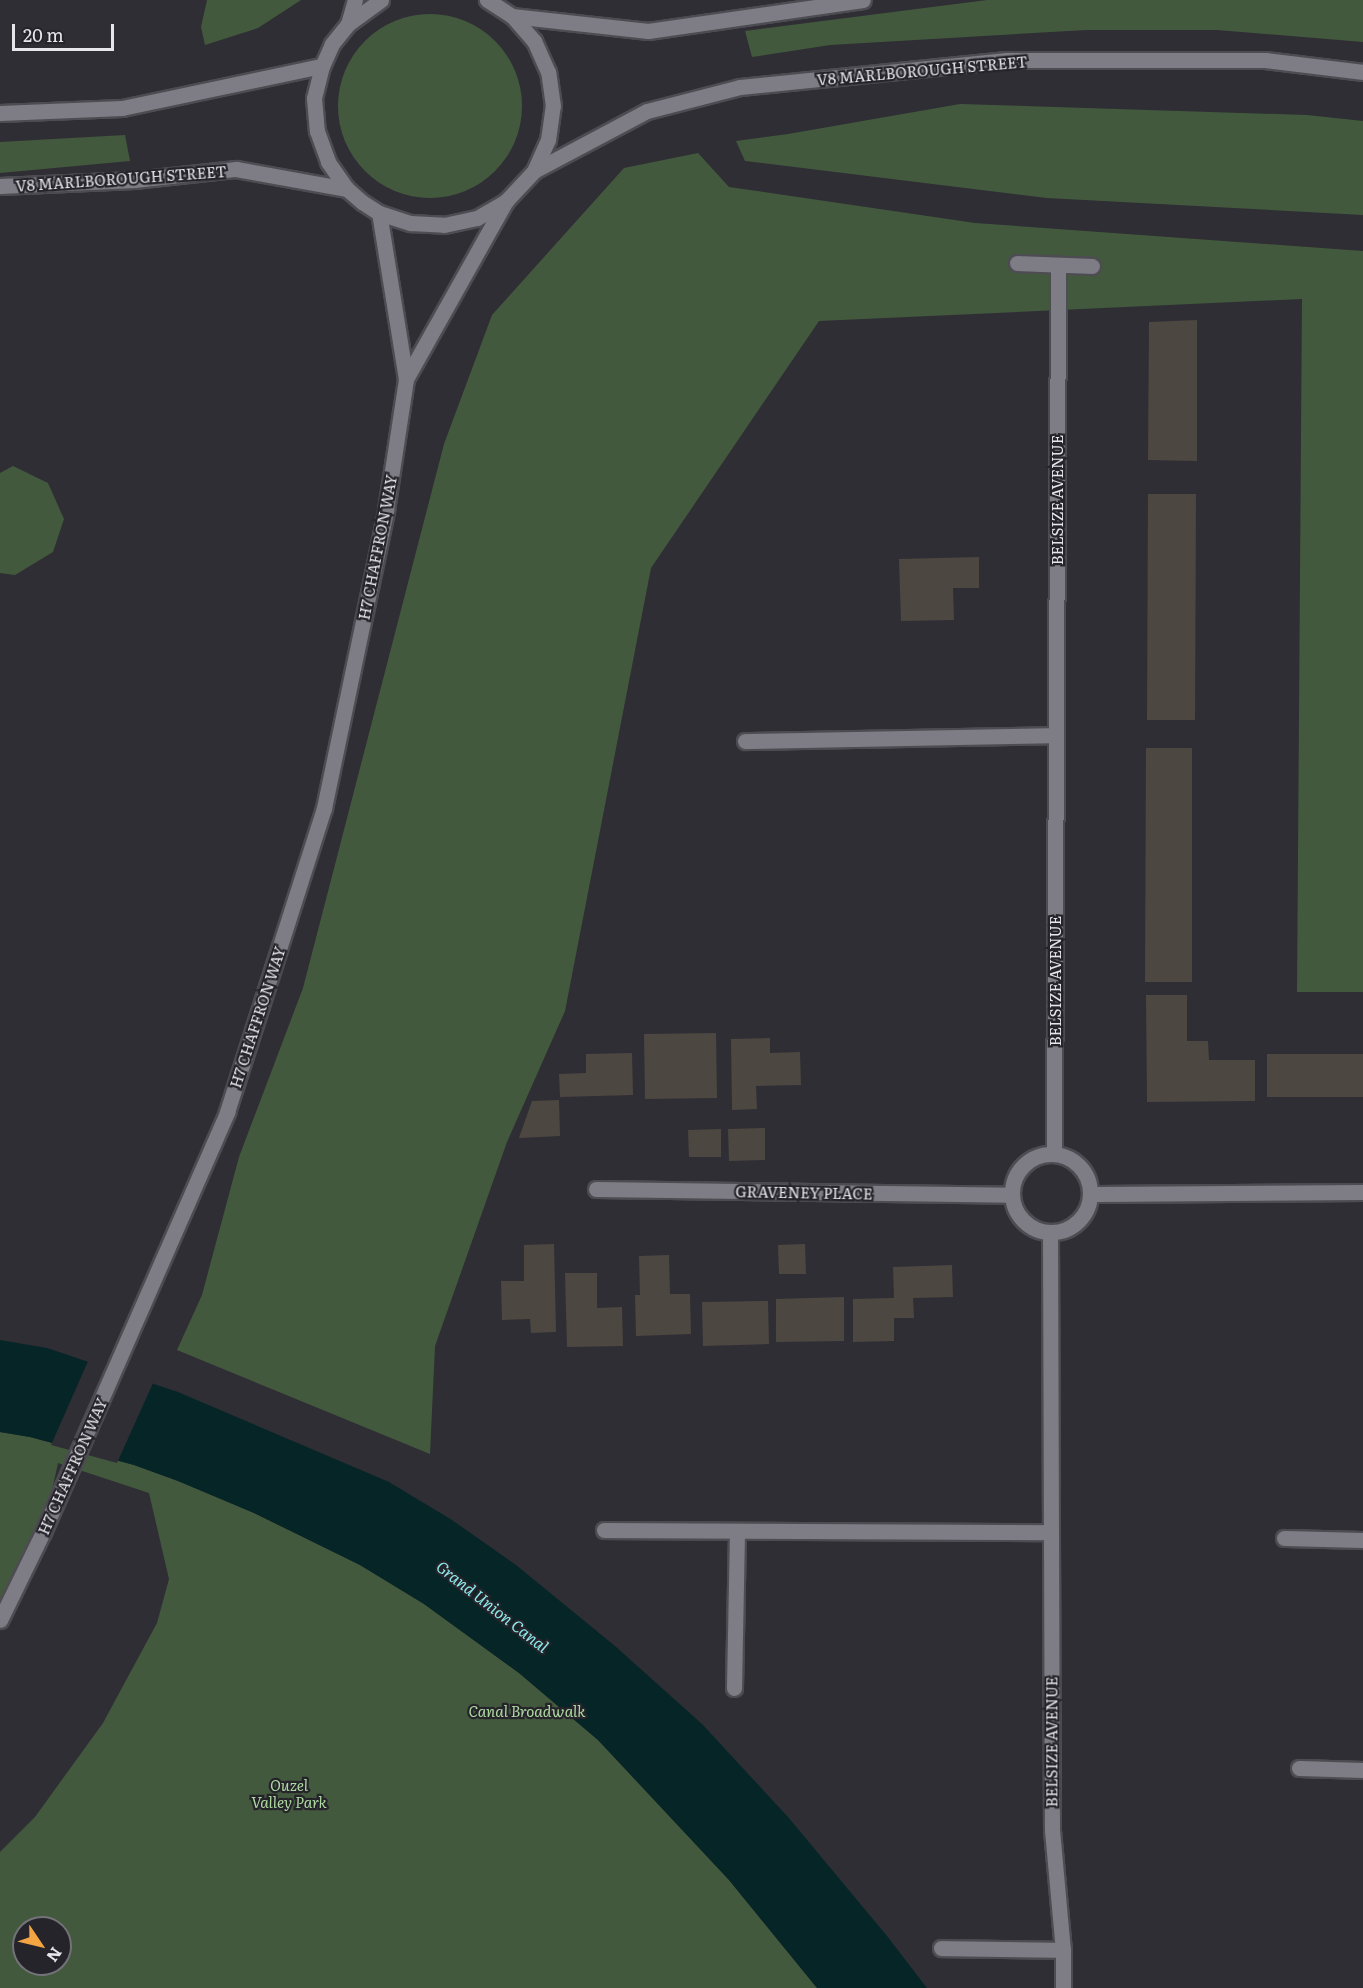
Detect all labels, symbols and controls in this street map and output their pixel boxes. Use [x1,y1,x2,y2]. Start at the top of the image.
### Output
scale bar [15,12,117,50]
text: 20 m [23,21,64,48]
street label: V8 MARLBOROUGH STREET [816,52,1028,88]
street label: V8 MARLBOROUGH STREET [15,162,227,194]
street label: BELSIZE AVENUE [1048,435,1066,565]
street label: H7 CHAFFRON WAY [354,473,400,621]
street label: BELSIZE AVENUE [1046,916,1064,1046]
street label: H7 CHAFFRON WAY [226,944,288,1090]
street label: GRAVENEY PLACE [735,1182,873,1202]
street label: H7 CHAFFRON WAY [34,1395,110,1537]
water label: Grand Union Canal [433,1556,553,1656]
street label: BELSIZE AVENUE [1042,1677,1060,1807]
park label: Canal Broadwalk [468,1702,586,1720]
park label: Ouzel Valley Park [251,1775,327,1810]
north arrow [12,1916,72,1976]
text: N [41,1943,69,1968]

